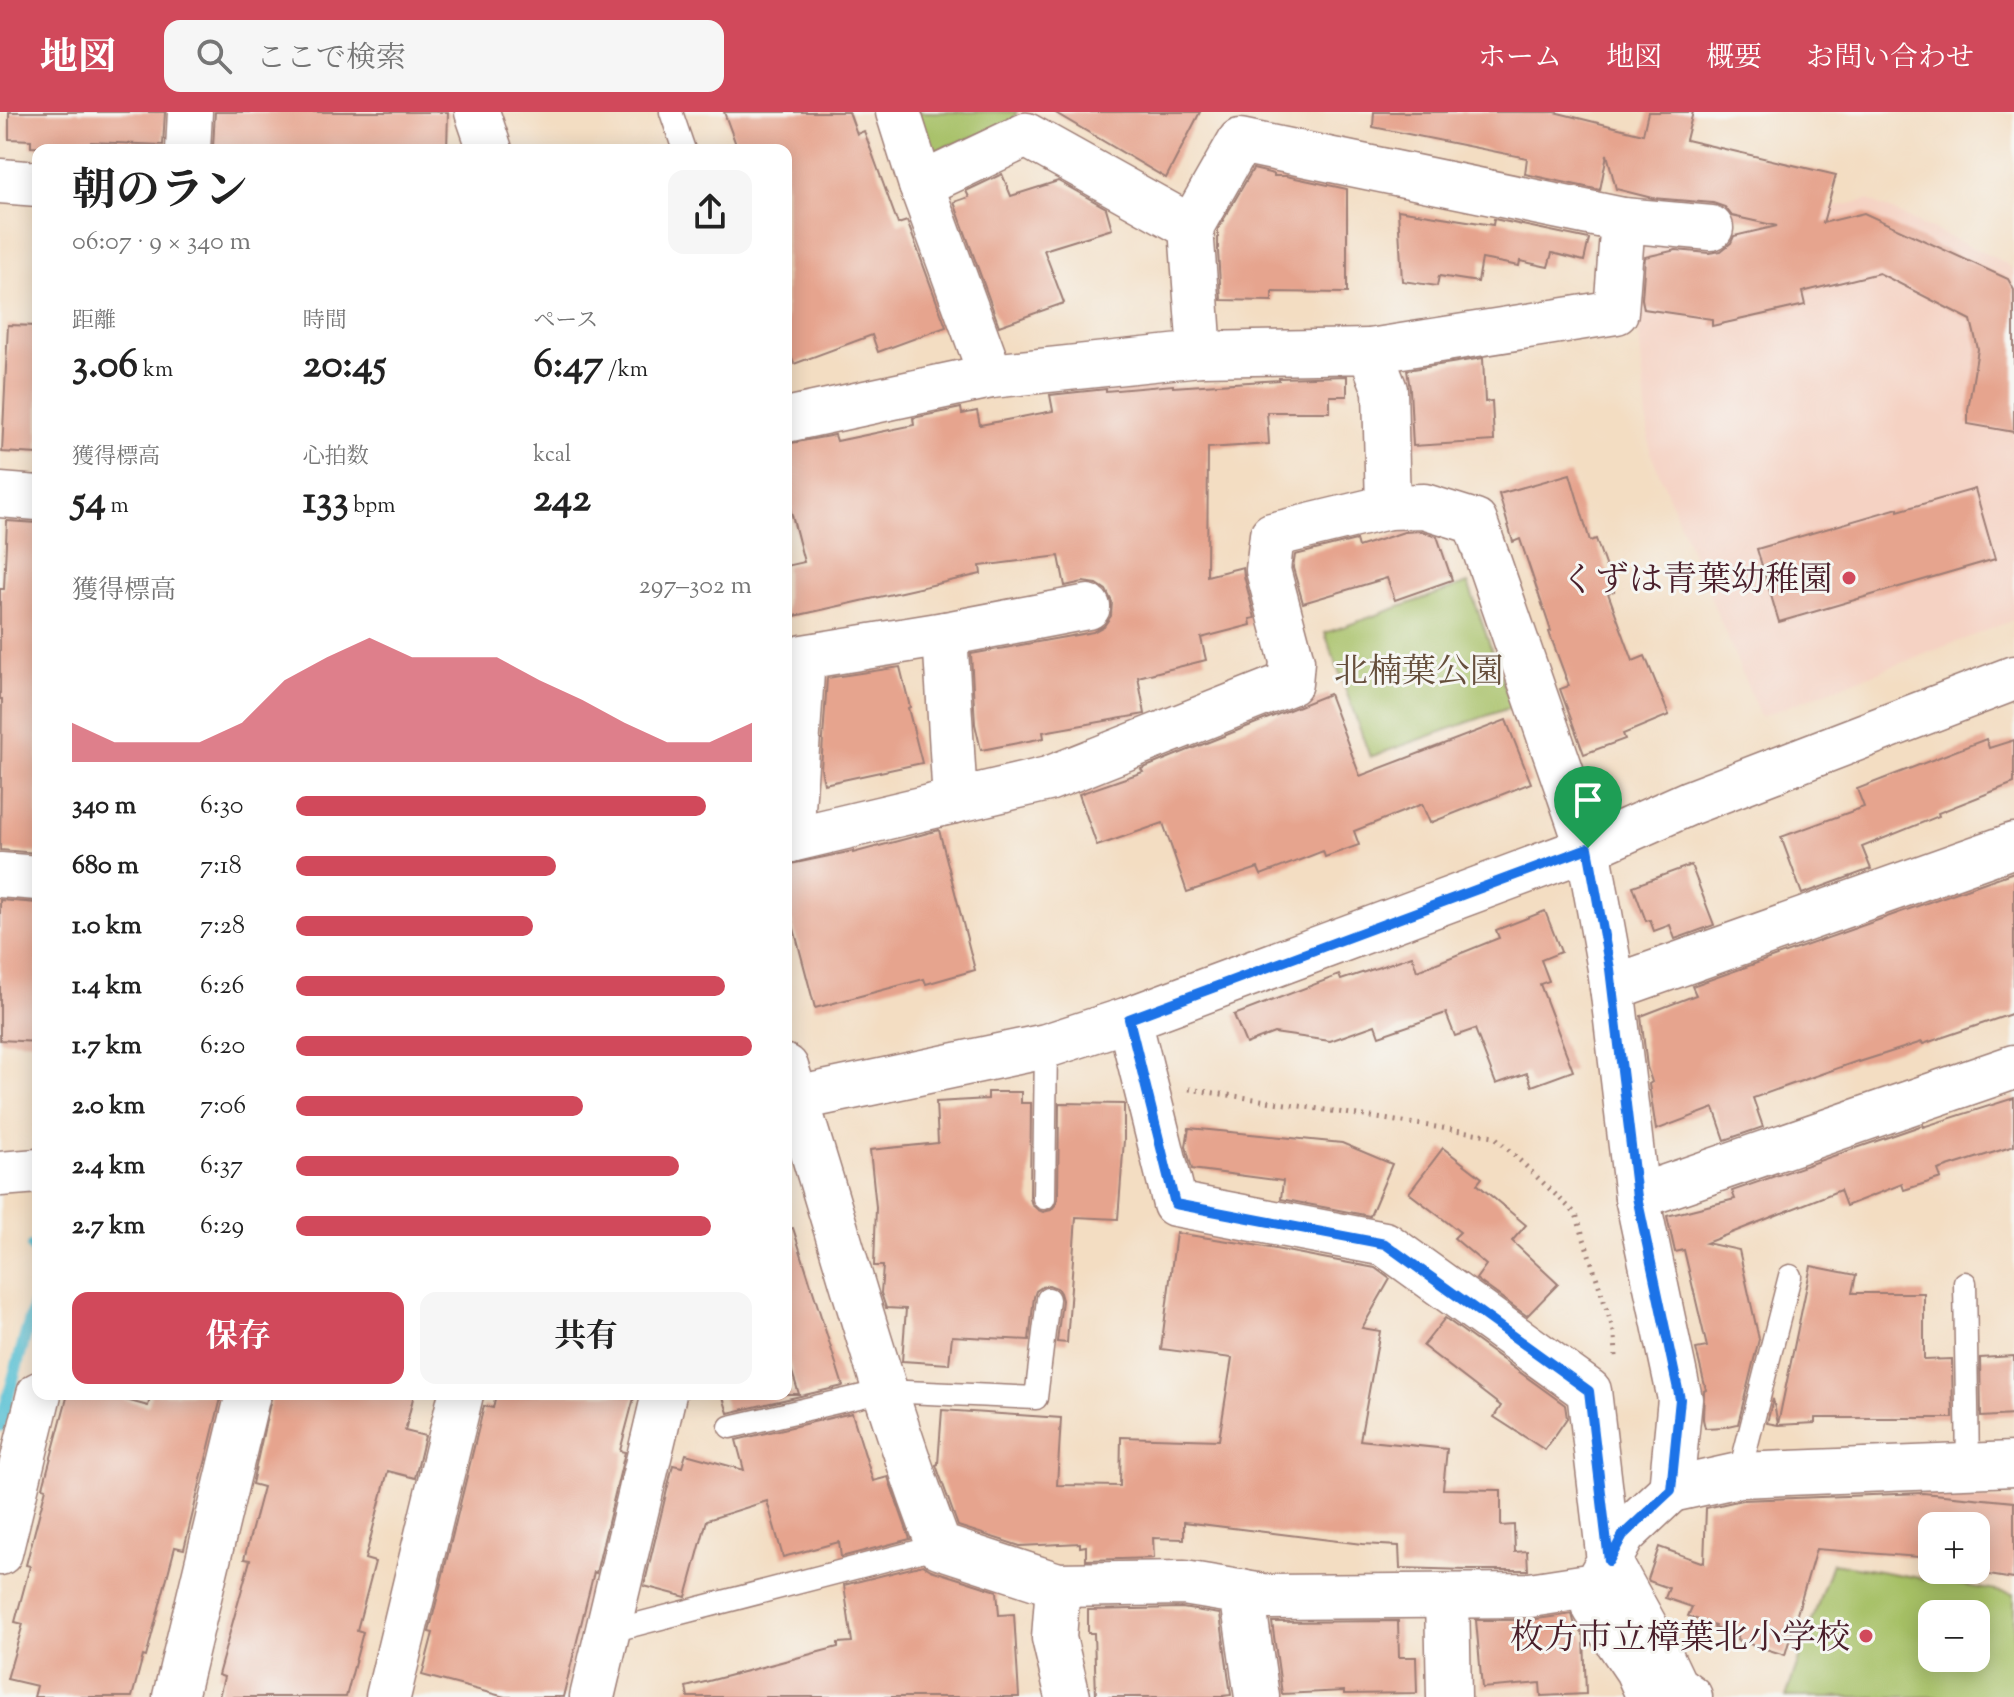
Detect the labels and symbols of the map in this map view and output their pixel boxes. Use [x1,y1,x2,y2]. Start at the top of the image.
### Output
place label: くずは青葉幼稚園 [1561,557,1833,606]
marker: くずは青葉幼稚園 [1840,569,1858,587]
park label: 北楠葉公園 [1334,649,1504,698]
pin [1554,766,1622,848]
place label: 枚方市立樟葉北小学校 [1510,1615,1850,1664]
marker: 枚方市立樟葉北小学校 [1857,1627,1875,1645]

